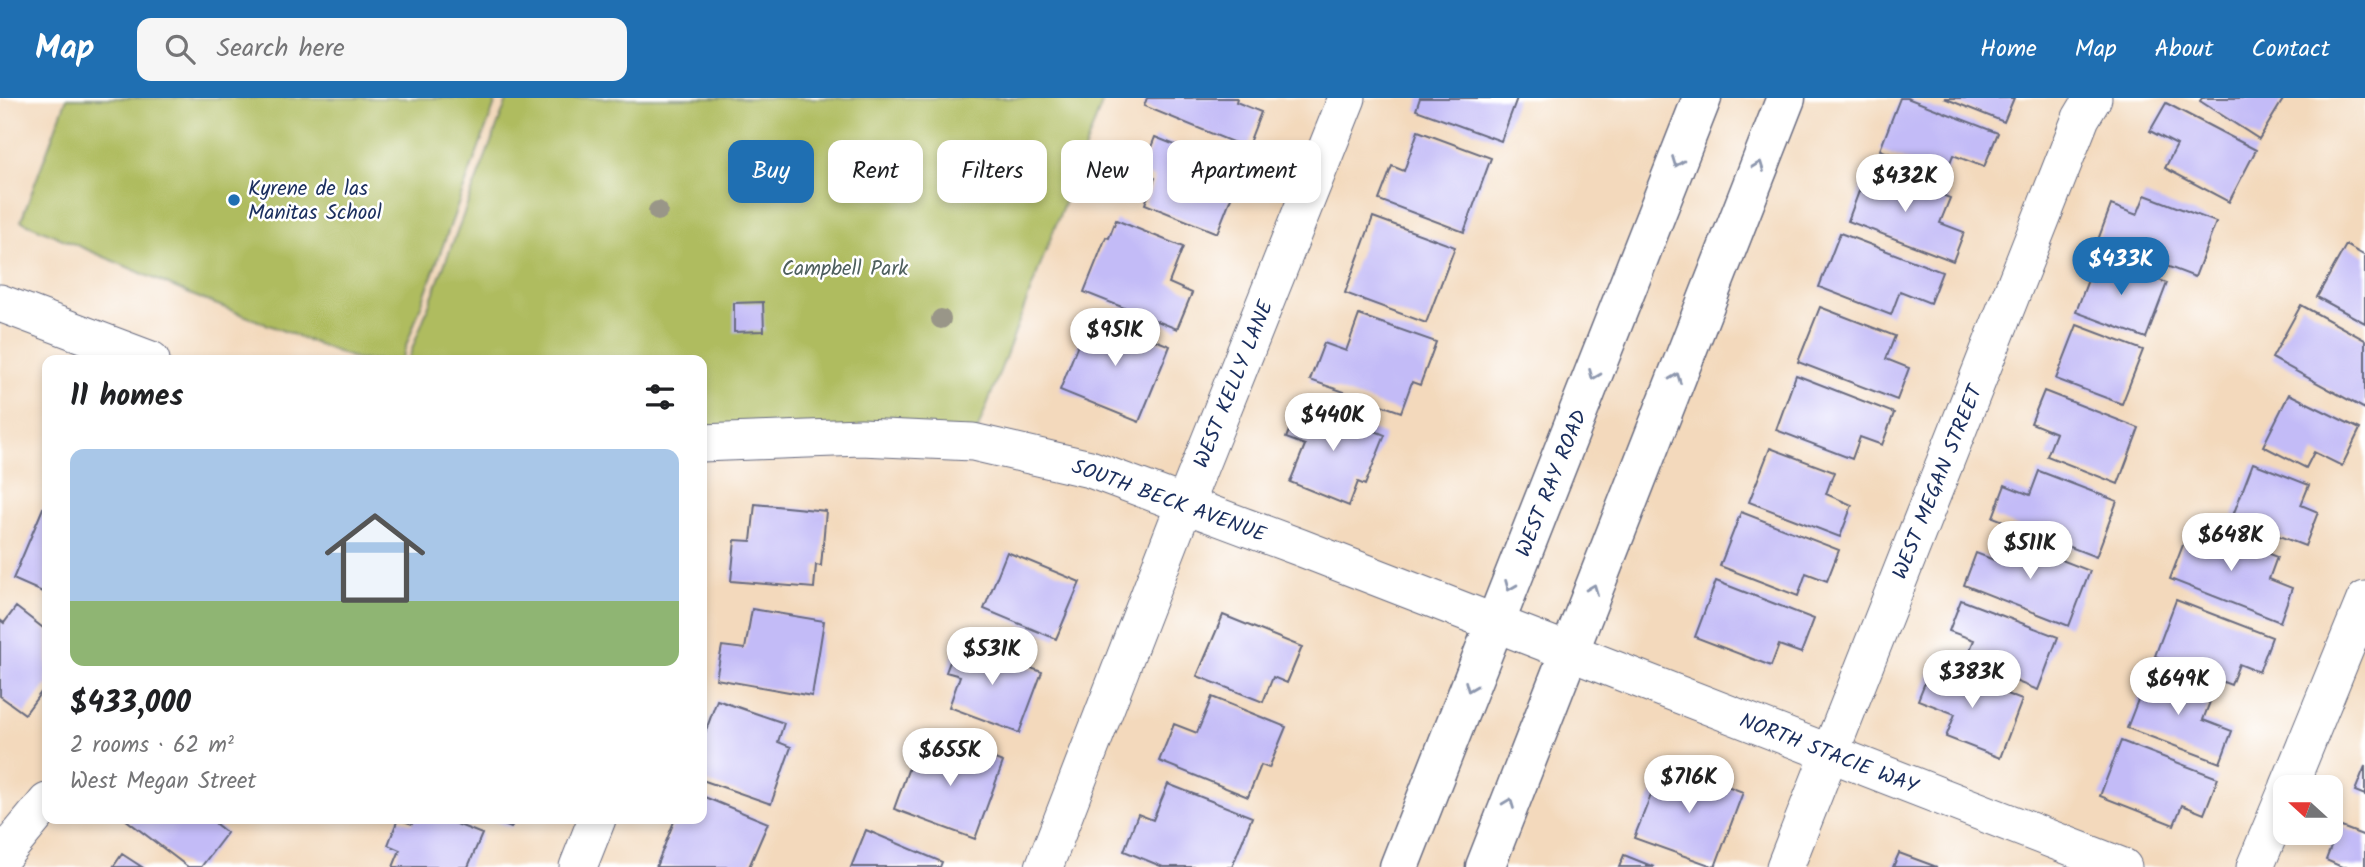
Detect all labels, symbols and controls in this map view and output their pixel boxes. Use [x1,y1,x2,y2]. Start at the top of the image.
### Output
search box [137,18,627,81]
text: Map [35,23,95,76]
text: Search here [217,28,345,70]
icon: search [161,30,199,68]
text: Home [1980,30,2037,69]
text: Map [2075,30,2117,69]
text: About [2155,30,2213,69]
text: Contact [2251,30,2330,69]
chip: Buy [728,140,814,203]
chip: Rent [828,140,923,203]
chip: Filters [937,140,1047,203]
chip: New [1061,140,1153,203]
chip: Apartment [1167,140,1321,203]
one-way arrow [1672,155,1686,167]
pin: $432K [1856,155,1954,214]
text: $432K [1872,159,1938,195]
one-way arrow [1751,160,1765,172]
place label: Kyrene de las Manitas School [248,173,382,230]
marker: Kyrene de las Manitas School [226,192,242,208]
pin: $433K [2072,238,2170,297]
text: $433K [2088,242,2154,278]
park label: Campbell Park [782,253,908,286]
street label: WEST KELLY LANE [1186,295,1283,473]
pin: $951K [1066,308,1164,368]
text: $951K [1086,313,1144,349]
one-way arrow [1588,368,1602,380]
one-way arrow [1668,372,1682,384]
text: 11 homes [70,373,183,421]
icon: filters [641,378,679,416]
street label: WEST MEGAN STREET [1884,379,1993,585]
pin: $440K [1284,394,1382,453]
text: $440K [1301,398,1365,434]
street label: WEST RAY ROAD [1508,405,1597,562]
street label: SOUTH BECK AVENUE [1067,451,1271,552]
icon: home [312,495,438,621]
pin: $648K [2182,514,2280,573]
text: $648K [2198,518,2264,554]
pin: $511K [1981,522,2079,581]
text: $511K [2004,526,2057,562]
one-way arrow [1504,580,1518,592]
one-way arrow [1584,584,1598,596]
pin: $531K [943,628,1041,687]
text: $531K [963,632,1021,668]
pin: $383K [1923,650,2021,710]
text: $383K [1939,655,2005,691]
pin: $649K [2129,658,2227,717]
text: $649K [2146,662,2210,698]
text: $433,000 [70,680,191,728]
one-way arrow [1465,680,1479,692]
street label: NORTH STACIE WAY [1734,705,1924,804]
text: 2 rooms · 62 m² [70,728,234,764]
pin: $655K [901,728,999,788]
text: $655K [918,733,982,769]
pin: $716K [1640,756,1738,815]
text: $716K [1660,760,1718,796]
text: West Megan Street [70,764,256,800]
north arrow [2273,775,2343,845]
map controls [2273,775,2343,845]
one-way arrow [1501,798,1515,810]

